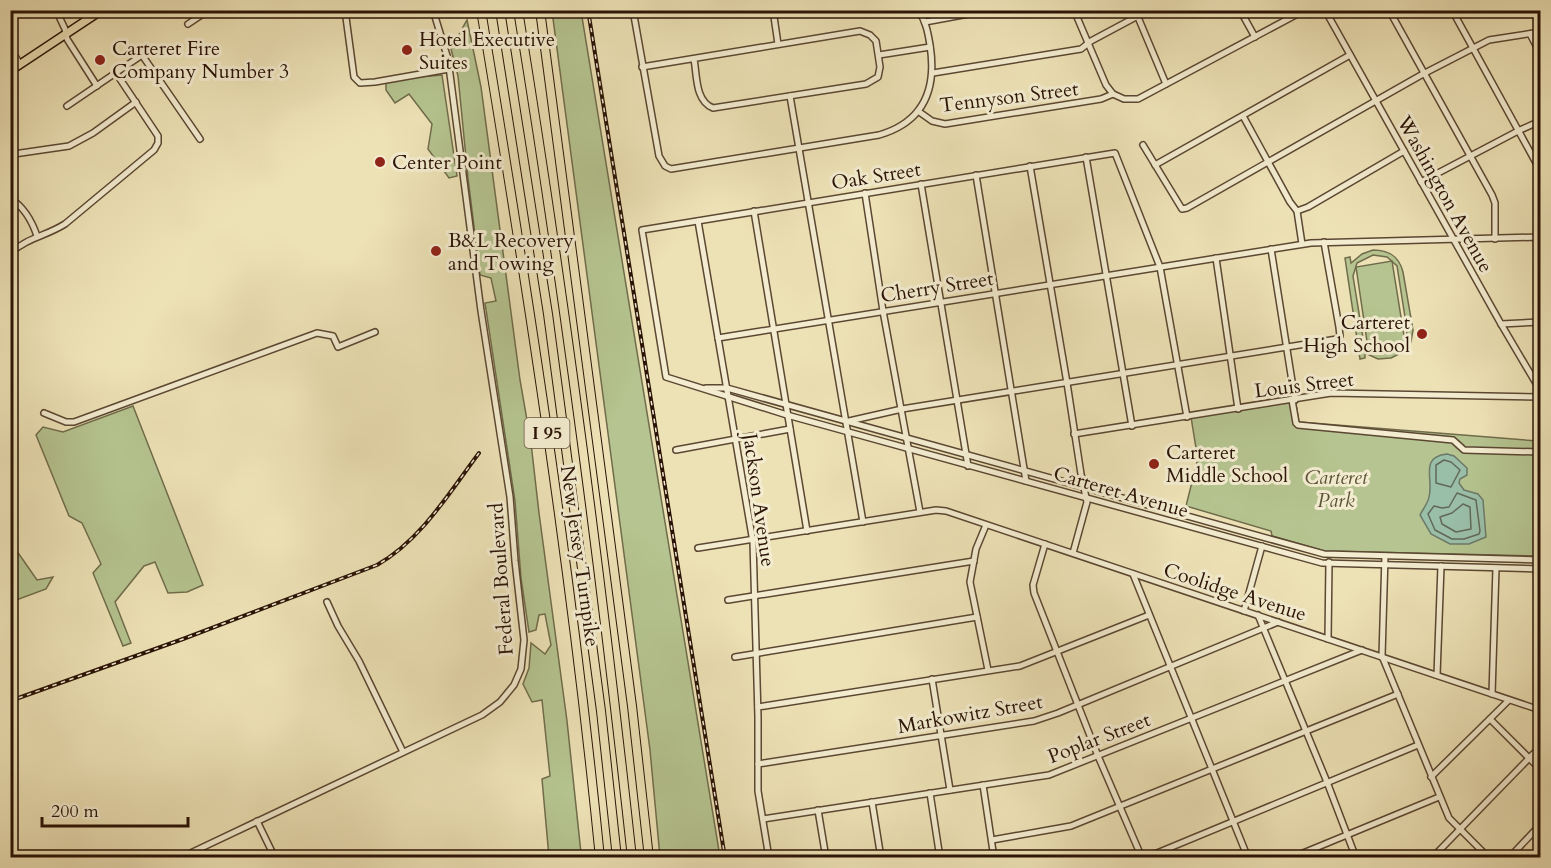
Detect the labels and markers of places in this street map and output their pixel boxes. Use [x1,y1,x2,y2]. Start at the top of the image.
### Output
place label: Hotel Executive Suites [419,26,555,76]
place label: Carteret Fire Company Number 3 [112,35,289,85]
marker: Hotel Executive Suites [400,43,414,57]
marker: Carteret Fire Company Number 3 [93,53,107,67]
place label: Center Point [392,149,502,176]
marker: Center Point [373,155,387,169]
place label: B&L Recovery and Towing [448,227,574,277]
marker: B&L Recovery and Towing [429,244,443,258]
place label: Carteret High School [1303,309,1411,359]
marker: Carteret High School [1415,327,1429,341]
place label: Carteret Middle School [1166,439,1288,489]
marker: Carteret Middle School [1147,457,1161,471]

